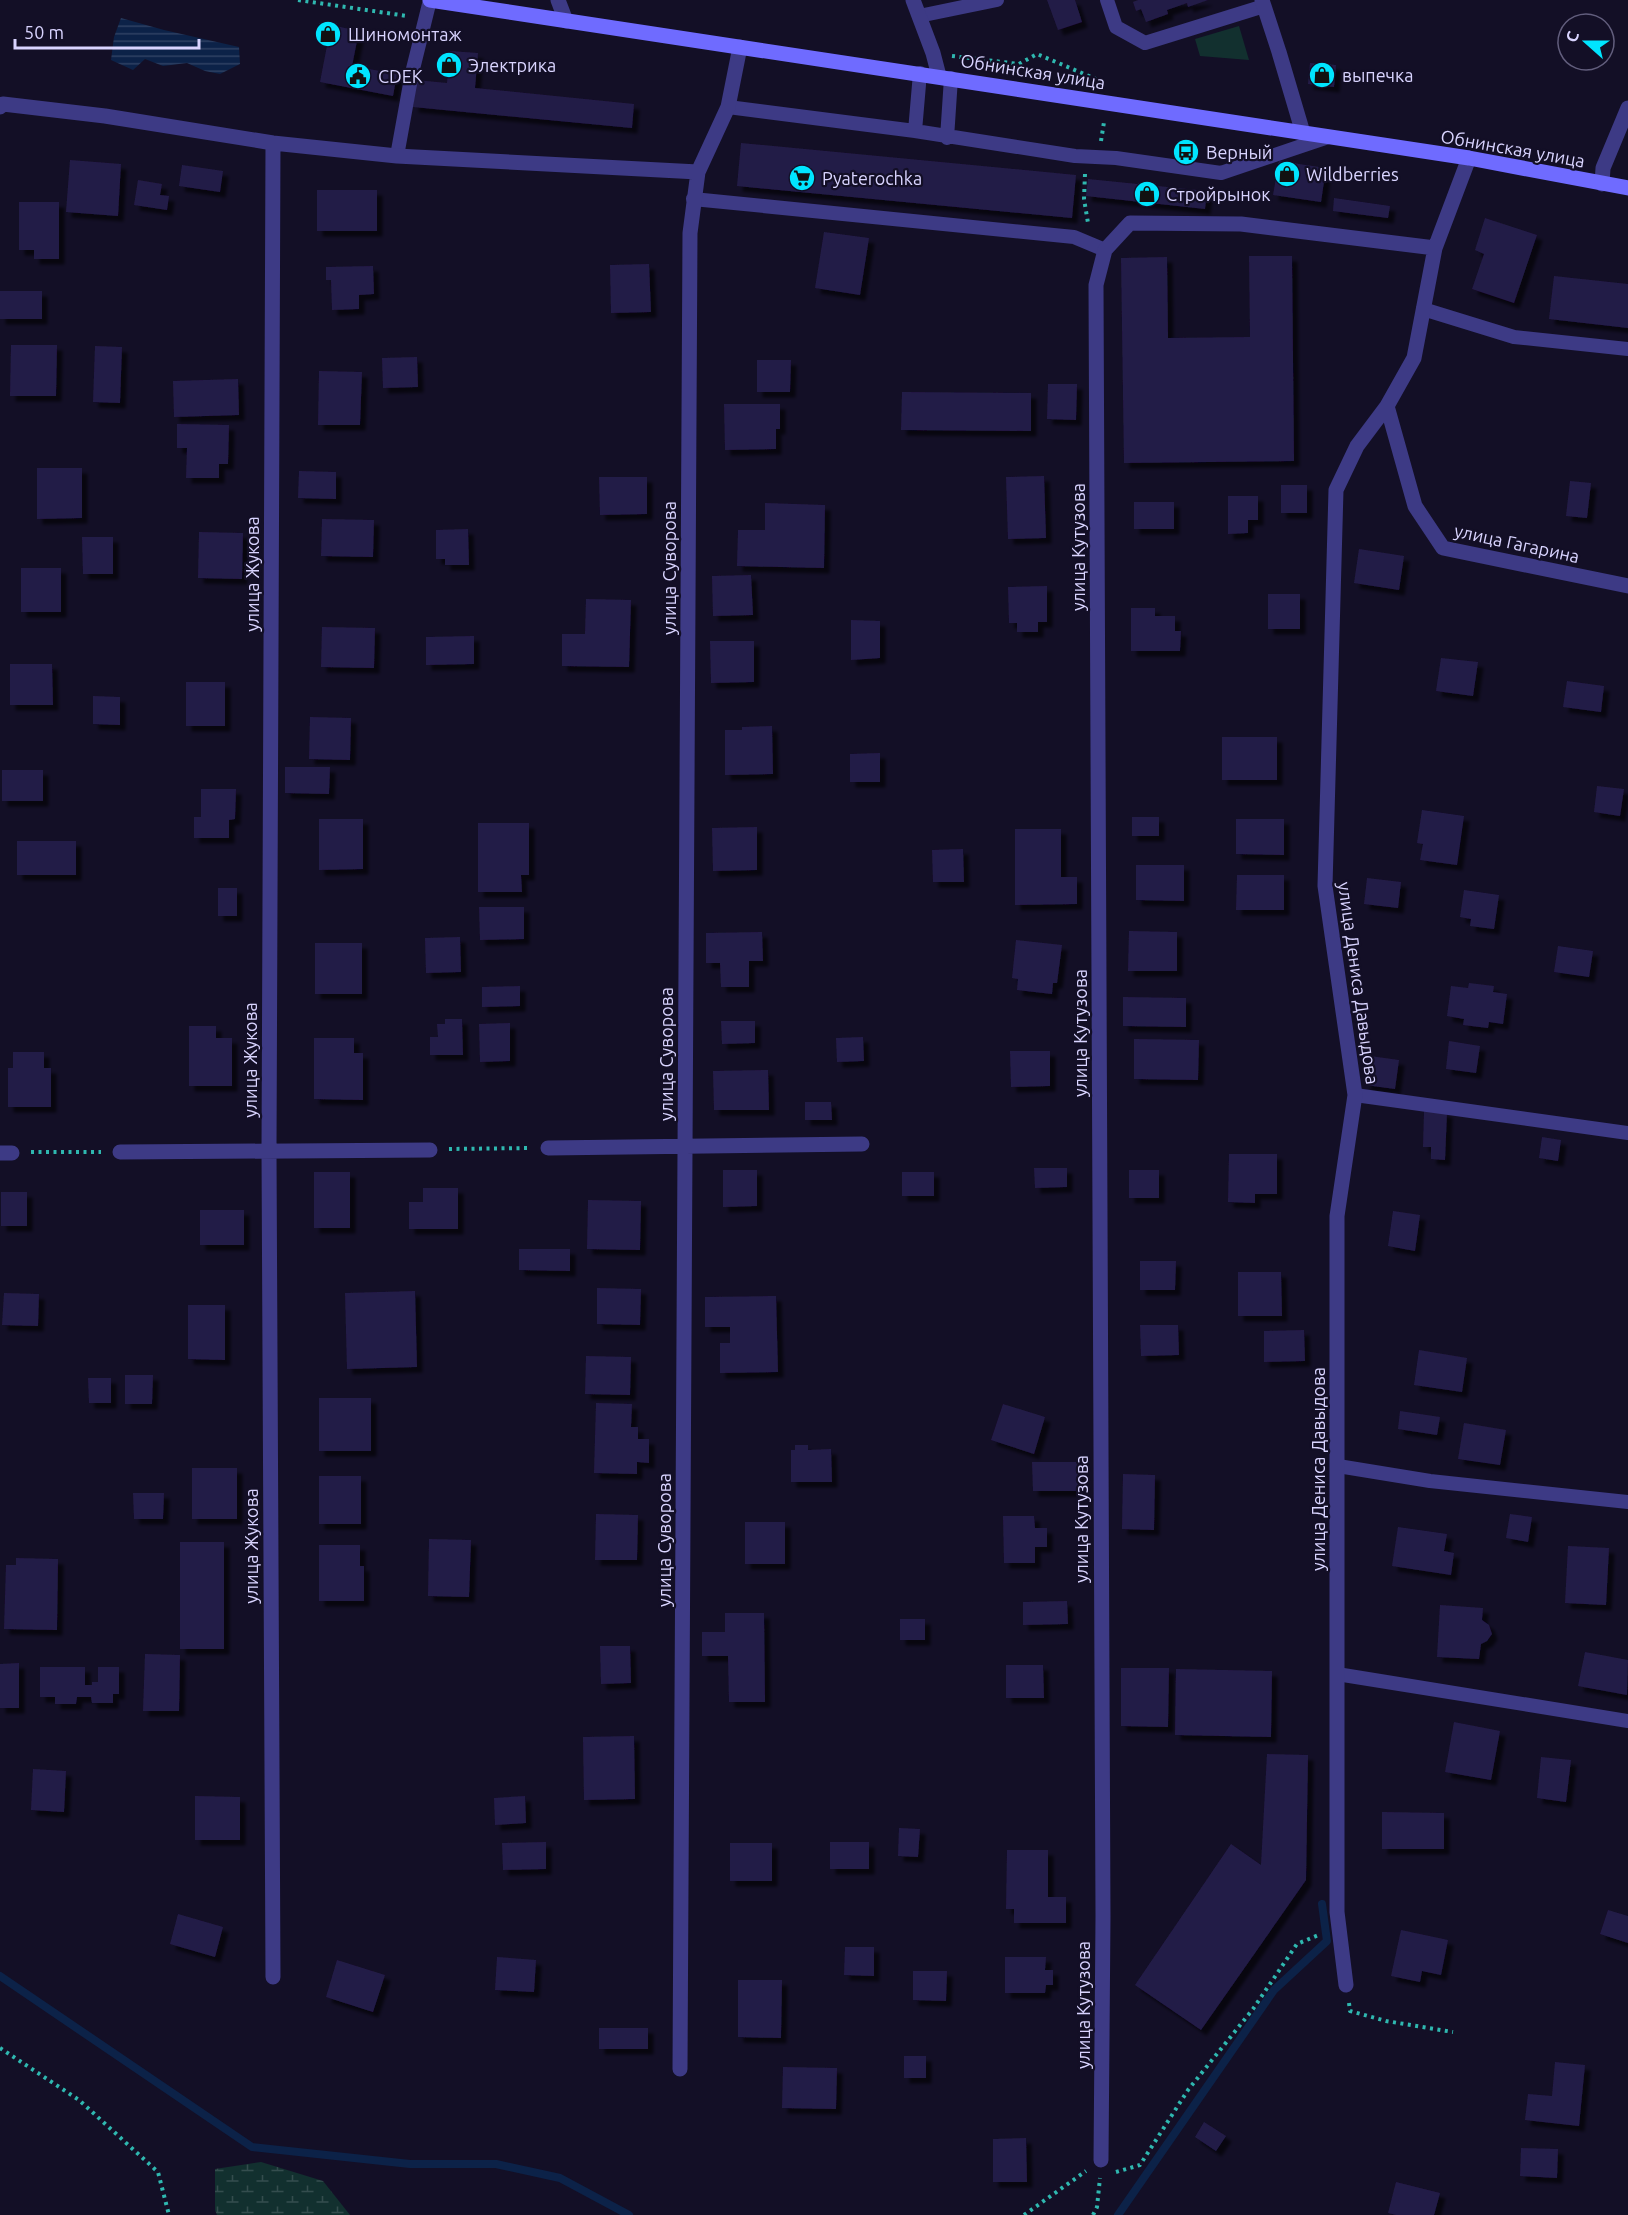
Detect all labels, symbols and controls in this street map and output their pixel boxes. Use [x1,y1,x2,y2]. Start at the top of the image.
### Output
scale bar [15,12,200,50]
north arrow [1556,12,1616,72]
shop icon: Шиномонтаж [313,19,343,49]
text: 50 m [24,22,64,42]
place label: Шиномонтаж [348,24,463,44]
text: С [1562,29,1582,45]
shop icon: Электрика [434,50,464,80]
street label: Обнинская улица [959,50,1107,92]
place label: Электрика [468,55,556,75]
shop icon: выпечка [1307,60,1337,90]
public building icon: CDEK [343,61,373,91]
place label: выпечка [1342,65,1414,85]
place label: CDEK [378,66,423,86]
street label: Обнинская улица [1439,125,1587,171]
bus stop icon: Верный [1171,137,1201,167]
place label: Верный [1206,142,1272,162]
shop icon: Wildberries [1272,159,1302,189]
supermarket icon: Pyaterochka [787,163,817,193]
place label: Wildberries [1306,164,1399,184]
place label: Pyaterochka [822,168,922,188]
shop icon: Стройрынок [1132,179,1162,209]
place label: Стройрынок [1166,184,1271,204]
street label: улица Кутузова [1068,483,1088,611]
street label: улица Суворова [659,501,679,635]
street label: улица Жукова [242,516,262,632]
street label: улица Гагарина [1453,520,1581,566]
street label: улица Дениса Давыдова [1335,881,1383,1085]
street label: улица Кутузова [1070,969,1090,1097]
street label: улица Суворова [656,987,676,1121]
street label: улица Жукова [240,1002,260,1118]
street label: улица Дениса Давыдова [1308,1367,1328,1571]
street label: улица Кутузова [1071,1455,1091,1583]
street label: улица Суворова [654,1473,674,1607]
street label: улица Жукова [241,1488,261,1604]
street label: улица Кутузова [1073,1941,1093,2069]

